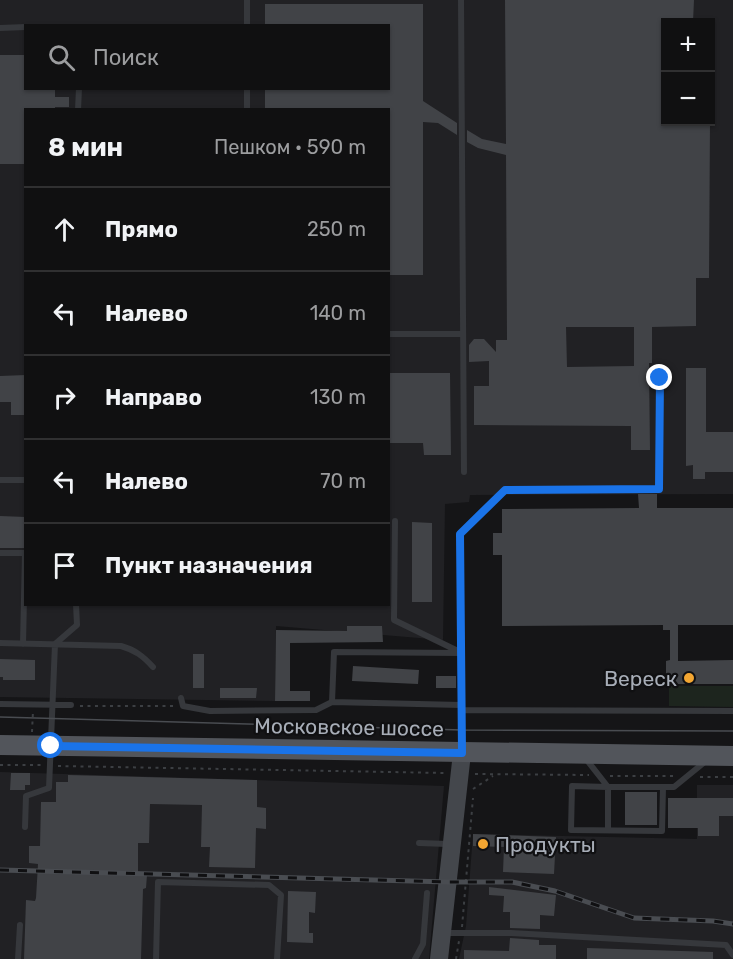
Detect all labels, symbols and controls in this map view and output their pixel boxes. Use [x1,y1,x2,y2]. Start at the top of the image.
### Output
map controls [661,18,715,126]
button: + [661,18,715,72]
search box [24,24,390,90]
icon: search [45,41,78,74]
text: Поиск [93,44,159,71]
button: − [661,72,715,126]
text: 8 мин [48,132,123,163]
text: Пешком · 590 m [214,135,366,159]
icon: ahead [48,213,81,246]
text: Прямо [105,216,178,243]
text: 250 m [307,217,366,241]
icon: left [48,297,81,330]
text: Налево [105,300,188,327]
text: 140 m [310,301,366,325]
route end [646,364,672,390]
icon: right [48,381,81,414]
text: Направо [105,384,202,411]
text: 130 m [310,385,366,409]
icon: left [48,465,81,498]
text: Налево [105,468,188,495]
text: 70 m [320,469,366,493]
icon: arrive [48,549,81,582]
text: Пункт назначения [105,552,313,579]
place label: Вереск [604,666,677,691]
marker: Вереск [682,671,696,685]
street label: Московское шоссе [254,713,444,741]
route start [37,732,63,758]
place label: Продукты [495,832,596,857]
marker: Продукты [476,837,490,851]

